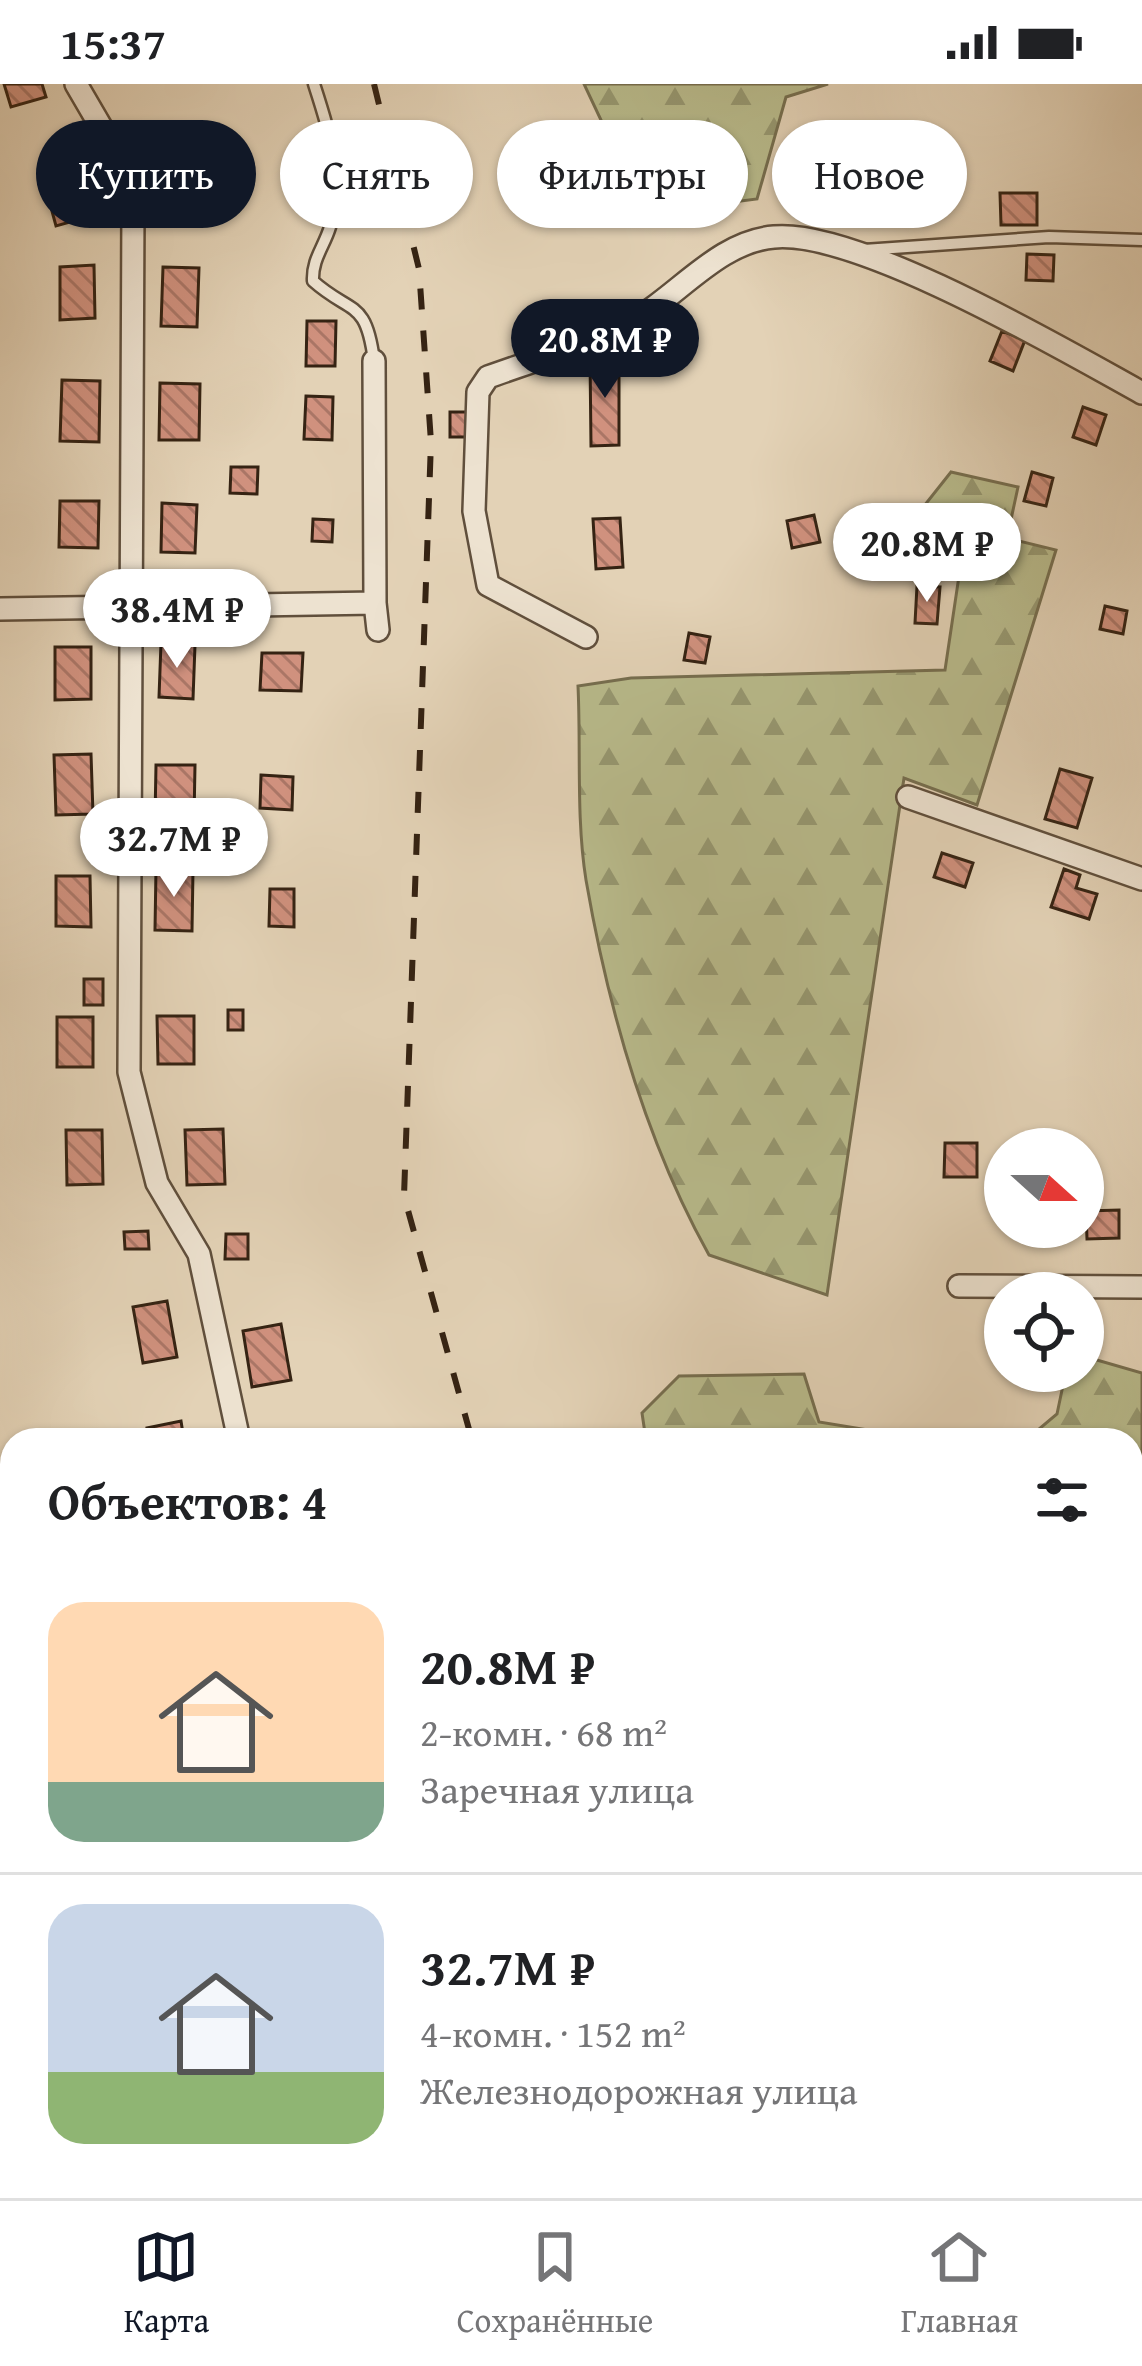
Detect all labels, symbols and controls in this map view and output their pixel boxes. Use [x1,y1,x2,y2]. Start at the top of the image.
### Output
text: 15:37 [60,10,166,75]
chip: Купить [36,120,256,228]
chip: Снять [280,120,473,228]
chip: Фильтры [497,120,748,228]
chip: Новое [772,120,967,228]
pin: 20.8M ₽ [494,299,716,401]
text: 20.8M ₽ [538,309,672,366]
pin: 20.8M ₽ [816,503,1038,605]
text: 20.8M ₽ [860,513,994,570]
pin: 38.4M ₽ [66,569,288,671]
text: 38.4M ₽ [110,579,244,636]
pin: 32.7M ₽ [63,798,285,900]
text: 32.7M ₽ [107,808,241,865]
north arrow [984,1128,1104,1248]
map controls [984,1128,1104,1392]
button: locate [984,1272,1104,1392]
text: Объектов: 4 [48,1463,328,1538]
icon: filters [1029,1467,1095,1533]
text: 20.8M ₽ [420,1628,595,1703]
icon: home [144,1650,288,1794]
text: 2-комн. · 68 m² [420,1703,667,1760]
text: Заречная улица [420,1760,694,1817]
text: 32.7M ₽ [420,1929,595,2004]
icon: home [144,1952,288,2096]
text: 4-комн. · 152 m² [420,2004,686,2061]
text: Железнодорожная улица [420,2061,858,2118]
tab: Карта [124,2224,209,2344]
tab: Сохранённые [457,2224,653,2344]
tab: Главная [901,2224,1018,2344]

